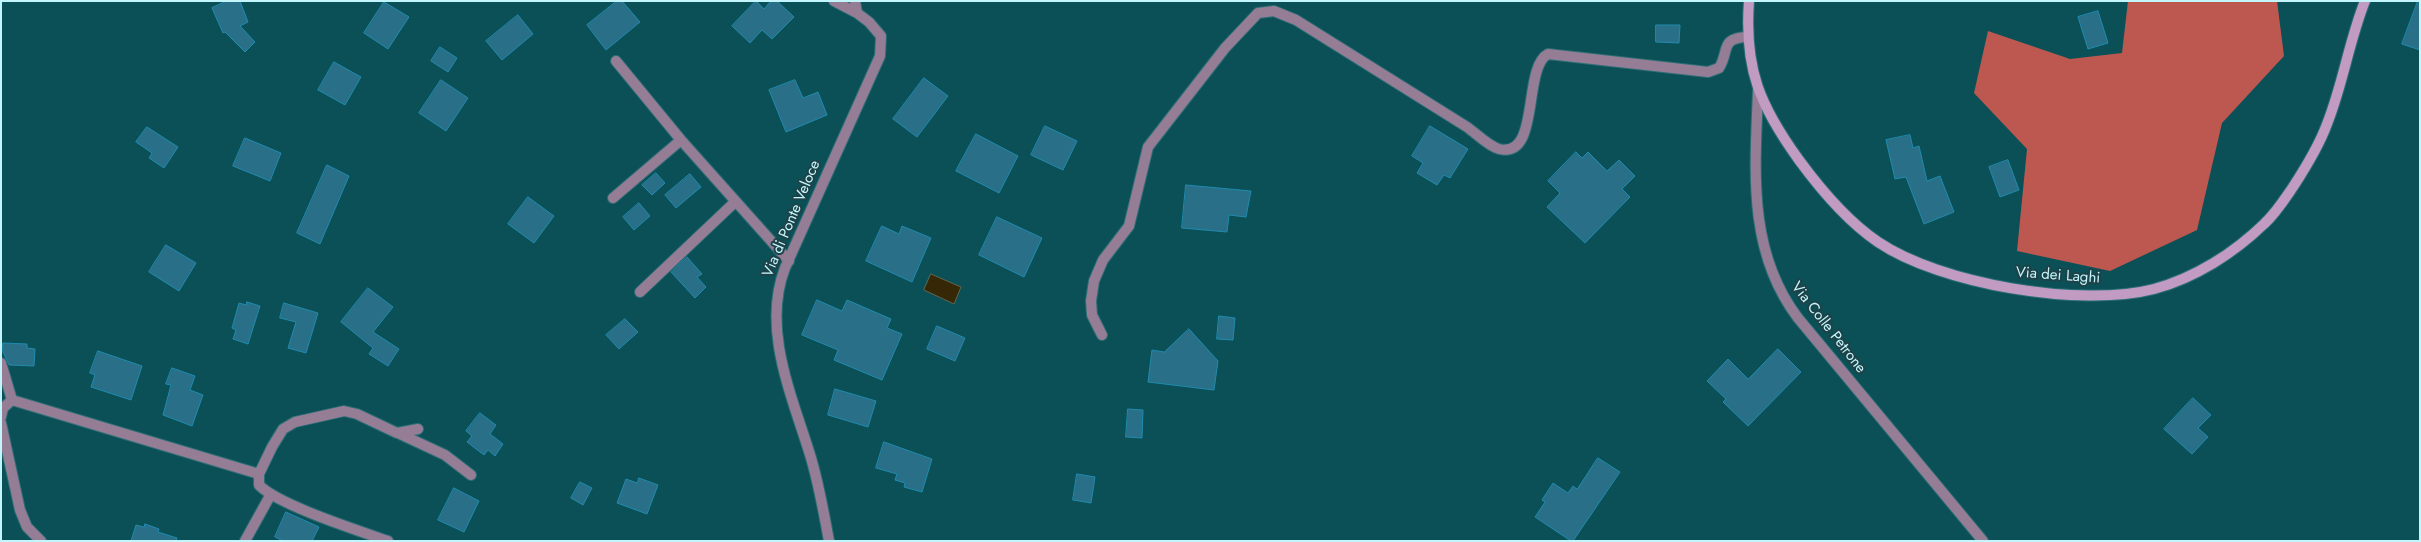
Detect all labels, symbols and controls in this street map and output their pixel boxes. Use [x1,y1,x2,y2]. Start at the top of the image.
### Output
street label: Via di Ponte Veloce [759,158,825,280]
street label: Via dei Laghi [2015,264,2101,288]
street label: Via Colle Petrone [1787,279,1869,377]

